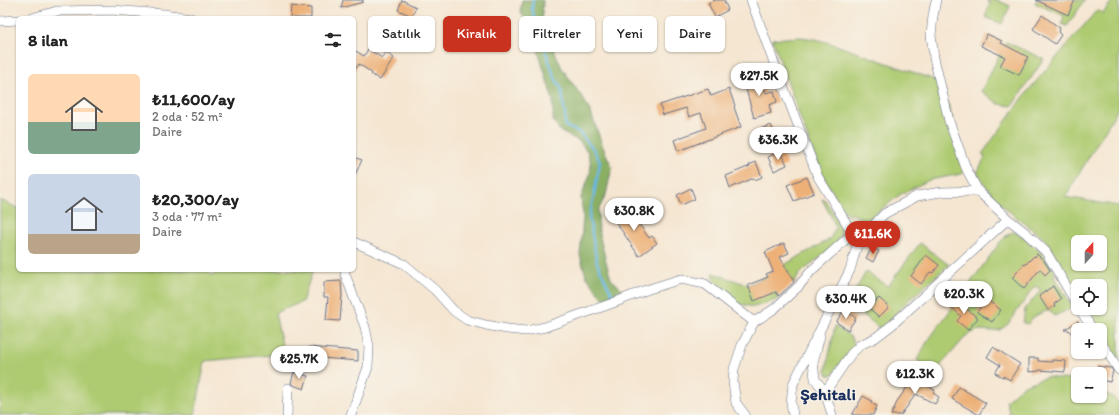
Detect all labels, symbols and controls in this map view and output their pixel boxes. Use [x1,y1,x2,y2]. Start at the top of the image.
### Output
chip: Satılık [368,16,435,52]
chip: Kiralık [443,16,511,52]
chip: Filtreler [519,16,595,52]
chip: Yeni [603,16,657,52]
chip: Daire [665,16,725,52]
icon: filters [322,29,344,51]
text: 8 ilan [28,30,68,50]
pin: ₺27.5K [726,63,792,97]
text: ₺27.5K [740,68,778,83]
text: ₺11,600/ay [152,89,235,109]
icon: home [60,90,108,138]
text: 2 oda · 52 m² [152,109,223,124]
text: Daire [152,124,182,139]
pin: ₺36.3K [745,127,811,161]
text: ₺36.3K [758,132,798,147]
text: ₺20,300/ay [152,189,239,209]
icon: home [60,190,108,238]
pin: ₺30.8K [601,198,667,232]
text: ₺30.8K [614,203,654,218]
text: 3 oda · 77 m² [152,209,222,224]
pin: ₺11.6K [840,221,906,255]
text: Daire [152,224,182,239]
text: ₺11.6K [854,226,892,241]
north arrow [1071,235,1107,271]
map controls [1071,235,1107,403]
button: locate [1071,279,1107,315]
pin: ₺20.3K [931,281,997,315]
pin: ₺30.4K [813,286,879,320]
text: ₺20.3K [944,286,984,301]
text: ₺30.4K [825,291,867,306]
button: + [1071,323,1107,359]
pin: ₺25.7K [266,346,332,380]
text: ₺25.7K [280,351,318,366]
pin: ₺12.3K [882,361,948,395]
text: ₺12.3K [896,366,934,381]
button: − [1071,367,1107,403]
district label: Şehitali [800,384,856,405]

